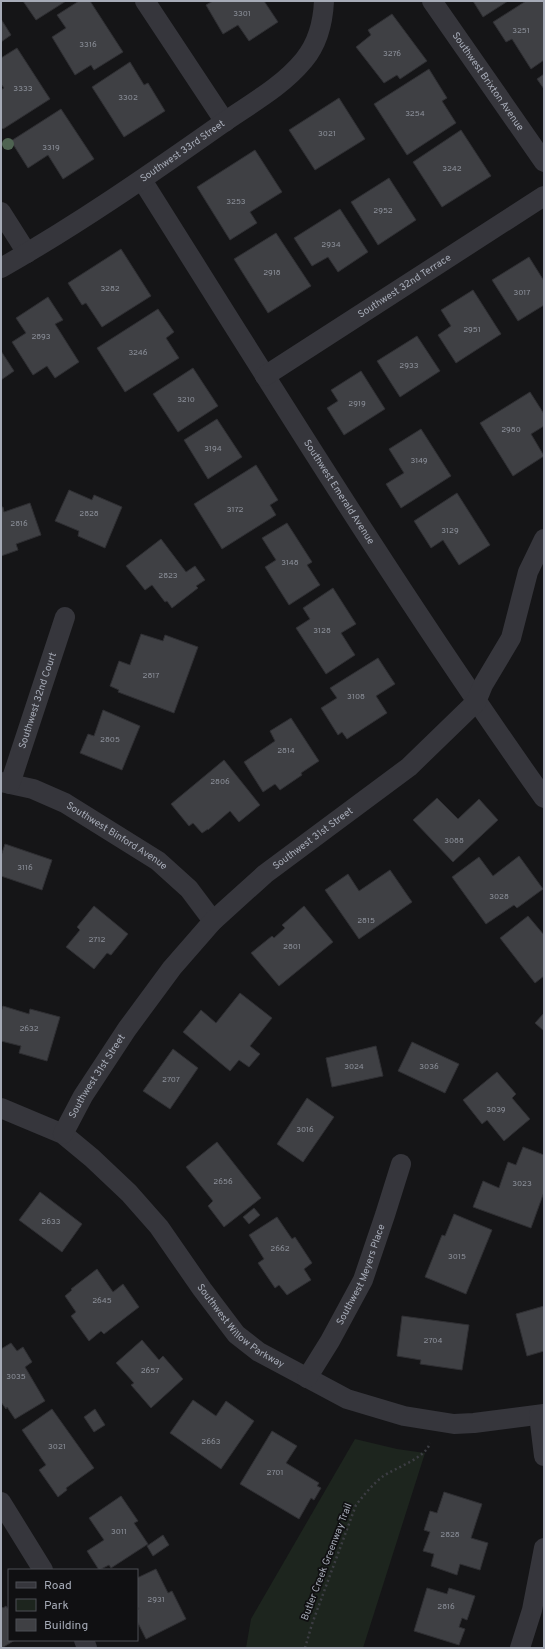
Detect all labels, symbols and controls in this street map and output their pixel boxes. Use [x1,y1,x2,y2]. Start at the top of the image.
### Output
house number: 3301 [233,9,251,19]
house number: 3251 [512,26,530,36]
street label: Southwest Brixton Avenue [449,29,527,133]
house number: 3316 [79,40,97,50]
house number: 3276 [383,49,401,59]
house number: 3333 [13,84,33,94]
house number: 3302 [118,93,138,103]
house number: 3254 [405,109,425,119]
street label: Southwest 33rd Street [138,117,228,185]
house number: 3021 [318,129,336,139]
house number: 3319 [42,143,60,153]
house number: 3242 [442,164,462,174]
house number: 3253 [226,197,246,207]
house number: 2952 [373,206,393,216]
house number: 2934 [321,240,341,250]
street label: Southwest 32nd Terrace [355,251,454,321]
house number: 2918 [263,268,281,278]
house number: 3282 [100,284,120,294]
house number: 3017 [514,288,531,298]
house number: 2951 [463,325,481,335]
house number: 2893 [31,332,51,342]
house number: 3246 [128,348,148,358]
house number: 2933 [399,361,419,371]
house number: 3210 [177,395,195,405]
house number: 2919 [348,399,366,409]
house number: 2980 [501,425,521,435]
street label: Southwest Emerald Avenue [301,437,377,547]
house number: 3194 [204,444,222,454]
house number: 3149 [410,456,428,466]
house number: 3172 [227,505,243,515]
house number: 2828 [79,509,99,519]
house number: 2816 [10,519,28,529]
house number: 3129 [441,526,459,536]
house number: 3148 [281,558,299,568]
house number: 2823 [158,571,178,581]
house number: 3128 [313,626,331,636]
street label: Southwest 32nd Court [16,650,60,750]
house number: 2817 [143,671,159,681]
house number: 3108 [347,692,365,702]
house number: 2805 [100,735,120,745]
house number: 2814 [277,746,295,756]
house number: 2806 [210,777,230,787]
street label: Southwest Binford Avenue [64,799,170,873]
street label: Southwest 31st Street [270,804,356,873]
house number: 3088 [444,836,464,846]
house number: 3116 [17,863,33,873]
house number: 3028 [489,892,509,902]
house number: 2815 [357,916,375,926]
house number: 2712 [88,935,106,945]
house number: 2801 [283,942,301,952]
house number: 2632 [19,1024,39,1034]
street label: Southwest 31st Street [66,1032,128,1121]
house number: 3024 [344,1062,364,1072]
house number: 3036 [419,1062,439,1072]
house number: 2707 [162,1075,180,1085]
house number: 3039 [486,1105,506,1115]
house number: 3016 [296,1125,314,1135]
house number: 2656 [213,1177,233,1187]
house number: 3023 [512,1179,532,1189]
house number: 2633 [41,1217,61,1227]
street label: Southwest Meyers Place [333,1222,388,1327]
house number: 2662 [270,1244,290,1254]
house number: 3015 [448,1252,466,1262]
street label: Southwest Willow Parkway [194,1281,287,1371]
house number: 2645 [92,1296,112,1306]
house number: 2704 [424,1336,442,1346]
house number: 2657 [141,1366,159,1376]
house number: 3035 [6,1372,26,1382]
house number: 2663 [201,1437,221,1447]
house number: 3021 [48,1442,66,1452]
house number: 2701 [267,1468,283,1478]
street label: Butler Creek Greenway Trail [299,1502,355,1622]
house number: 3011 [111,1527,127,1537]
house number: 2828 [440,1530,460,1540]
legend [8,1569,138,1641]
text: Road [44,1578,72,1594]
house number: 2931 [147,1595,165,1605]
text: Park [44,1598,69,1614]
house number: 2816 [437,1602,455,1612]
text: Building [44,1618,88,1634]

